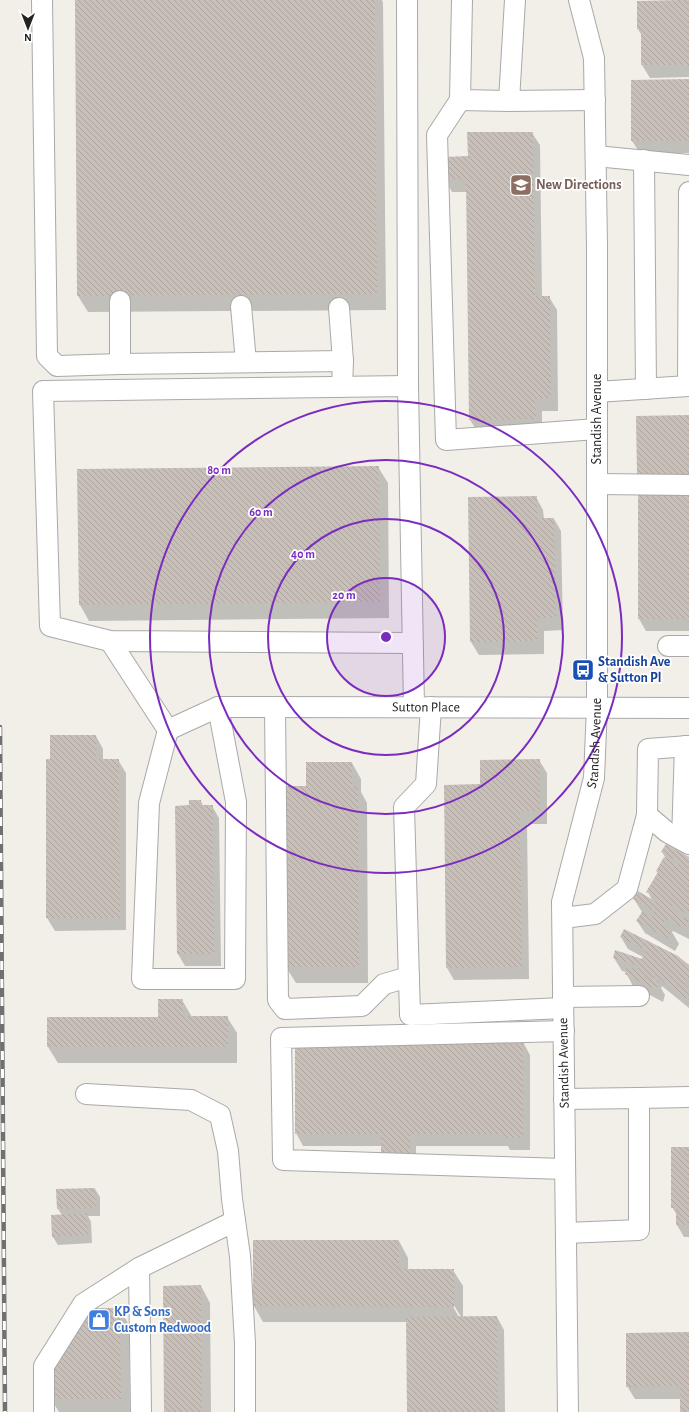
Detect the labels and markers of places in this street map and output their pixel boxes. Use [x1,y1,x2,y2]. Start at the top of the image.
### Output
school or university icon: New Directions [508,172,534,198]
place label: New Directions [536,178,622,192]
centre of rings [379,630,393,644]
place label: Standish Ave & Sutton Pl [598,655,671,685]
bus stop icon: Standish Ave & Sutton Pl [570,657,596,683]
place label: KP & Sons Custom Redwood [114,1305,212,1335]
shop icon: KP & Sons Custom Redwood [86,1307,112,1333]

